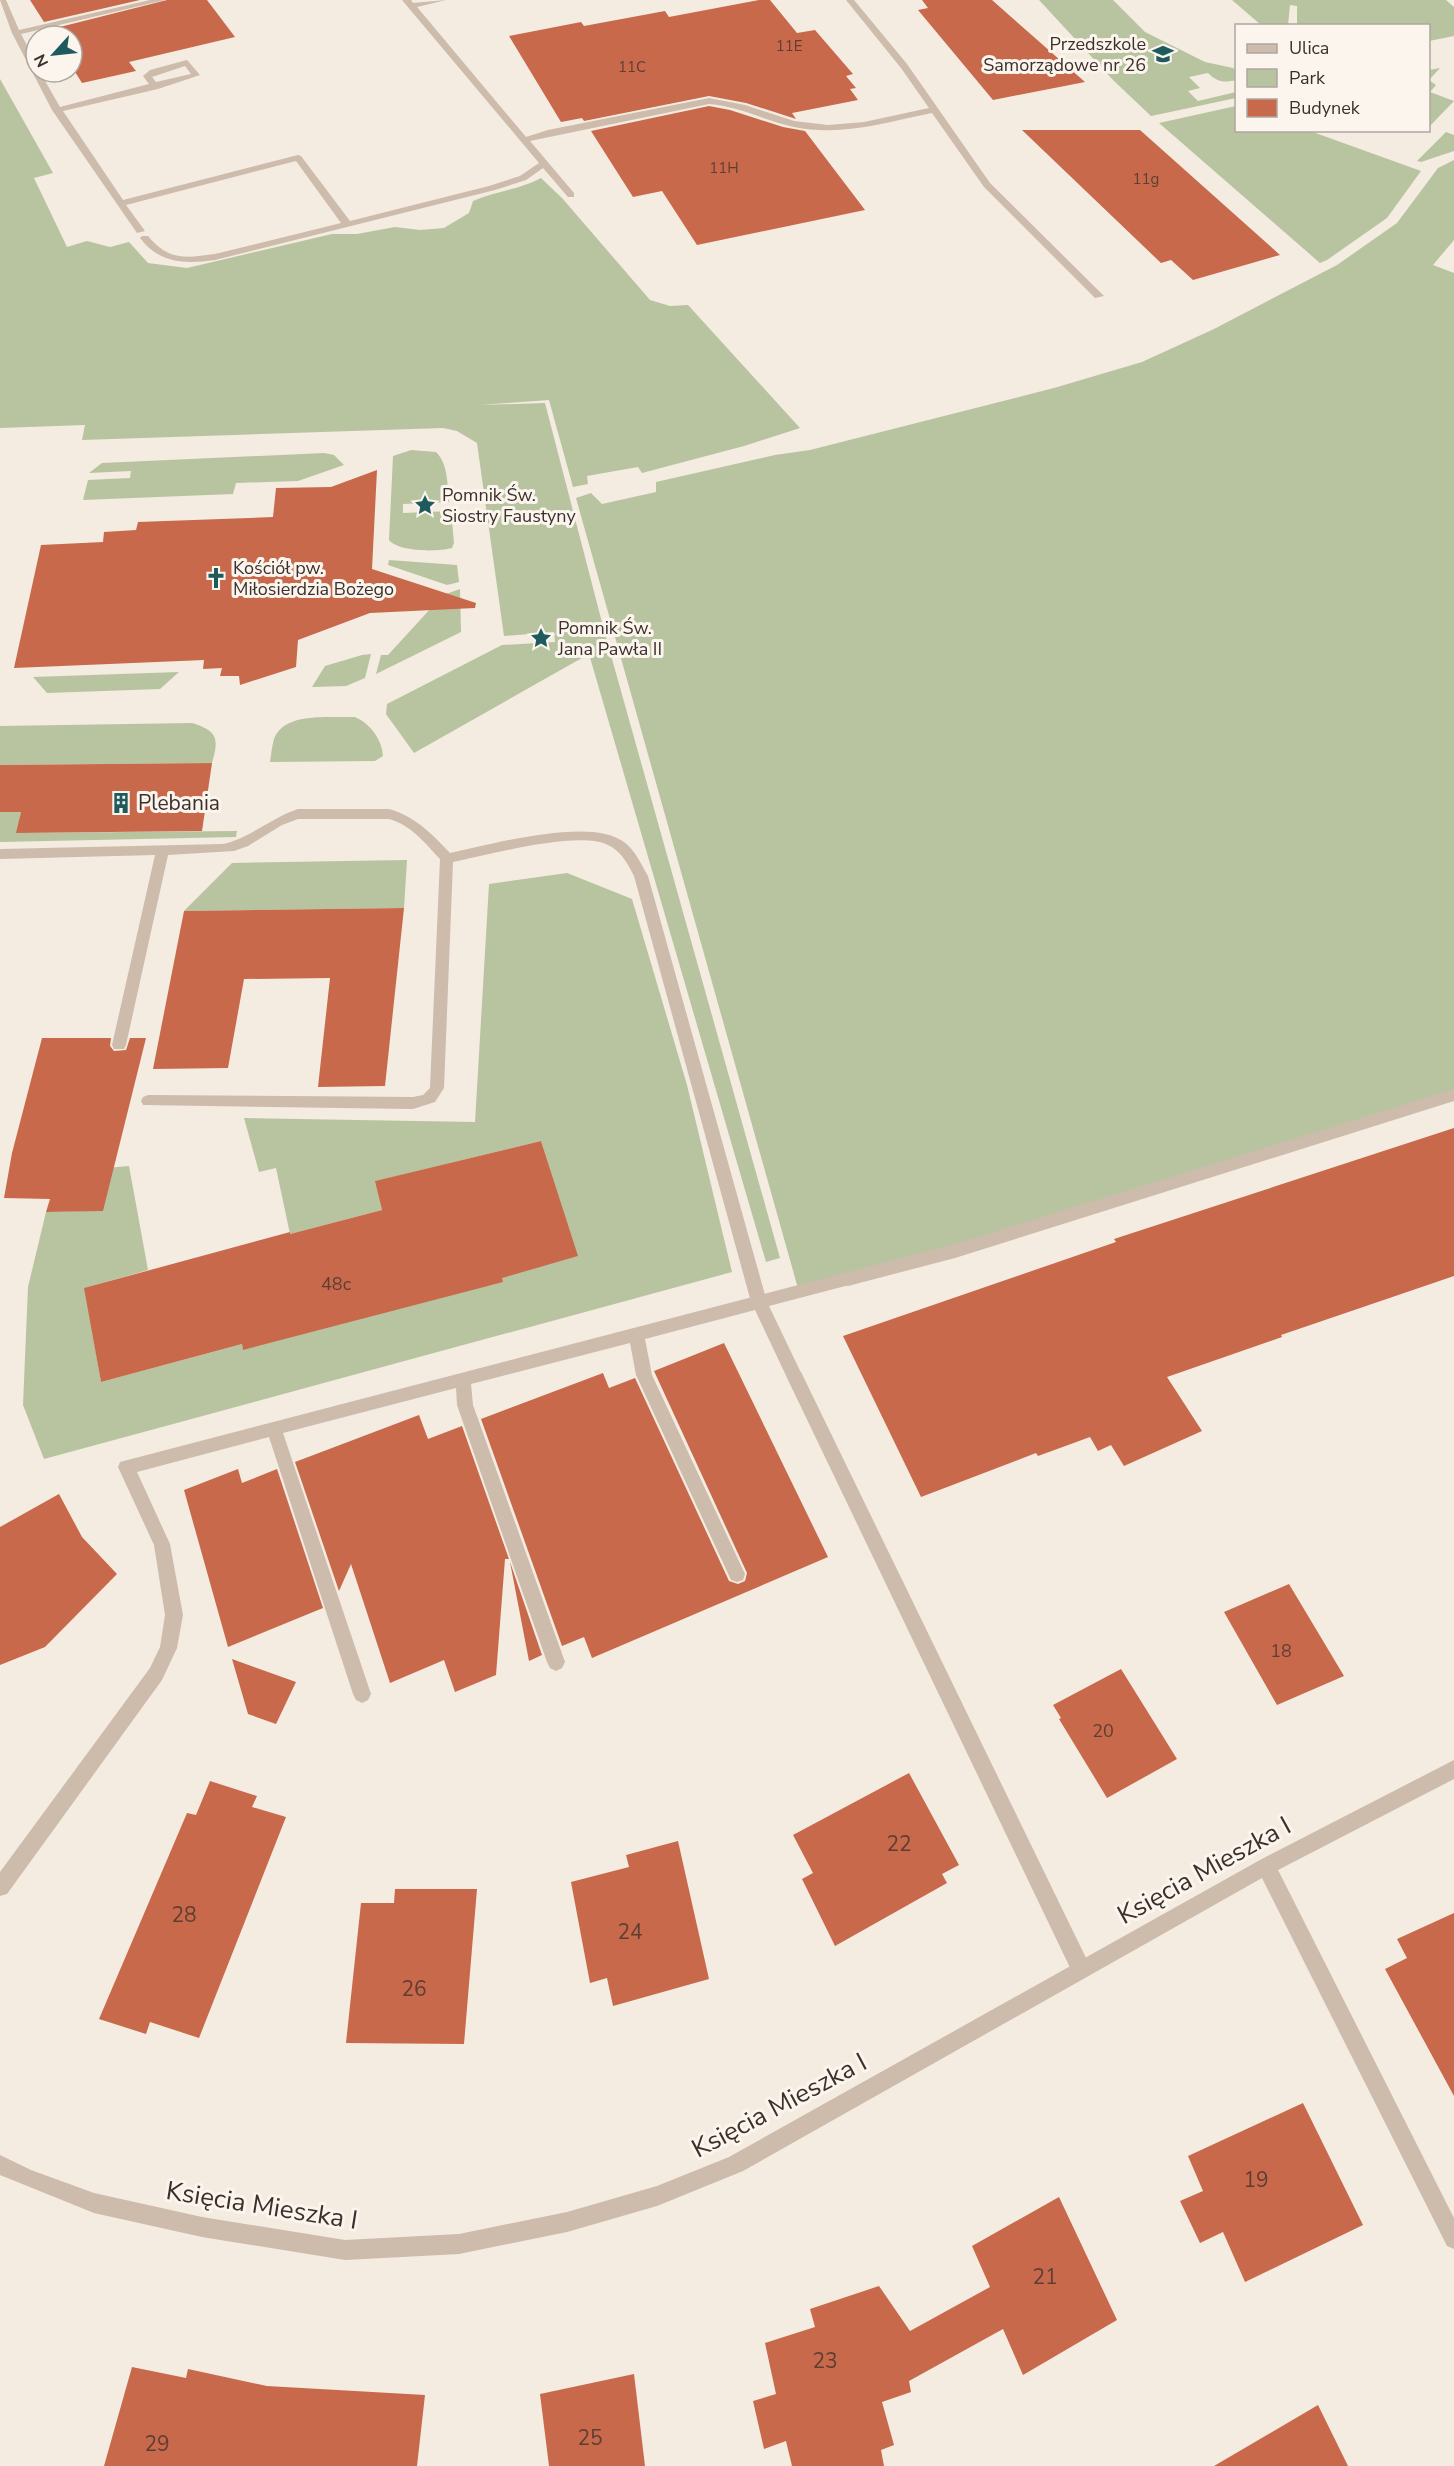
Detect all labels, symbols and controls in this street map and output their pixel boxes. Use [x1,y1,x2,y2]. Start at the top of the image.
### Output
north arrow [24,24,84,84]
legend [1235,24,1430,132]
place label: Przedszkole Samorządowe nr 26 [983,32,1146,77]
house number: 11E [776,36,802,56]
text: Ulica [1289,36,1329,60]
school or university icon: Przedszkole Samorządowe nr 26 [1151,42,1175,66]
text: N [29,50,54,71]
house number: 11C [618,57,646,77]
text: Park [1289,66,1326,90]
text: Budynek [1289,96,1361,120]
house number: 11H [709,158,739,178]
house number: 11g [1133,169,1159,189]
place label: Pomnik Św. Siostry Faustyny [442,483,576,528]
place icon: Pomnik Św. Siostry Faustyny [413,493,437,517]
place label: Kościół pw. Miłosierdzia Bożego [233,556,394,601]
church icon: Kościół pw. Miłosierdzia Bożego [204,566,228,590]
place label: Pomnik Św. Jana Pawła II [557,616,662,661]
place icon: Pomnik Św. Jana Pawła II [529,626,553,650]
place label: Plebania [138,789,220,817]
building icon: Plebania [109,791,133,815]
house number: 48c [321,1272,351,1296]
house number: 18 [1270,1639,1292,1663]
house number: 20 [1092,1719,1114,1743]
street label: Księcia Mieszka I [1111,1808,1297,1933]
house number: 22 [886,1830,912,1858]
house number: 28 [171,1901,197,1929]
house number: 24 [617,1918,643,1946]
house number: 26 [401,1975,427,2003]
street label: Księcia Mieszka I [686,2045,873,2166]
house number: 19 [1243,2166,1269,2194]
street label: Księcia Mieszka I [164,2173,360,2238]
house number: 21 [1032,2263,1058,2291]
house number: 23 [812,2347,838,2375]
house number: 25 [577,2424,603,2452]
house number: 29 [144,2430,170,2458]

